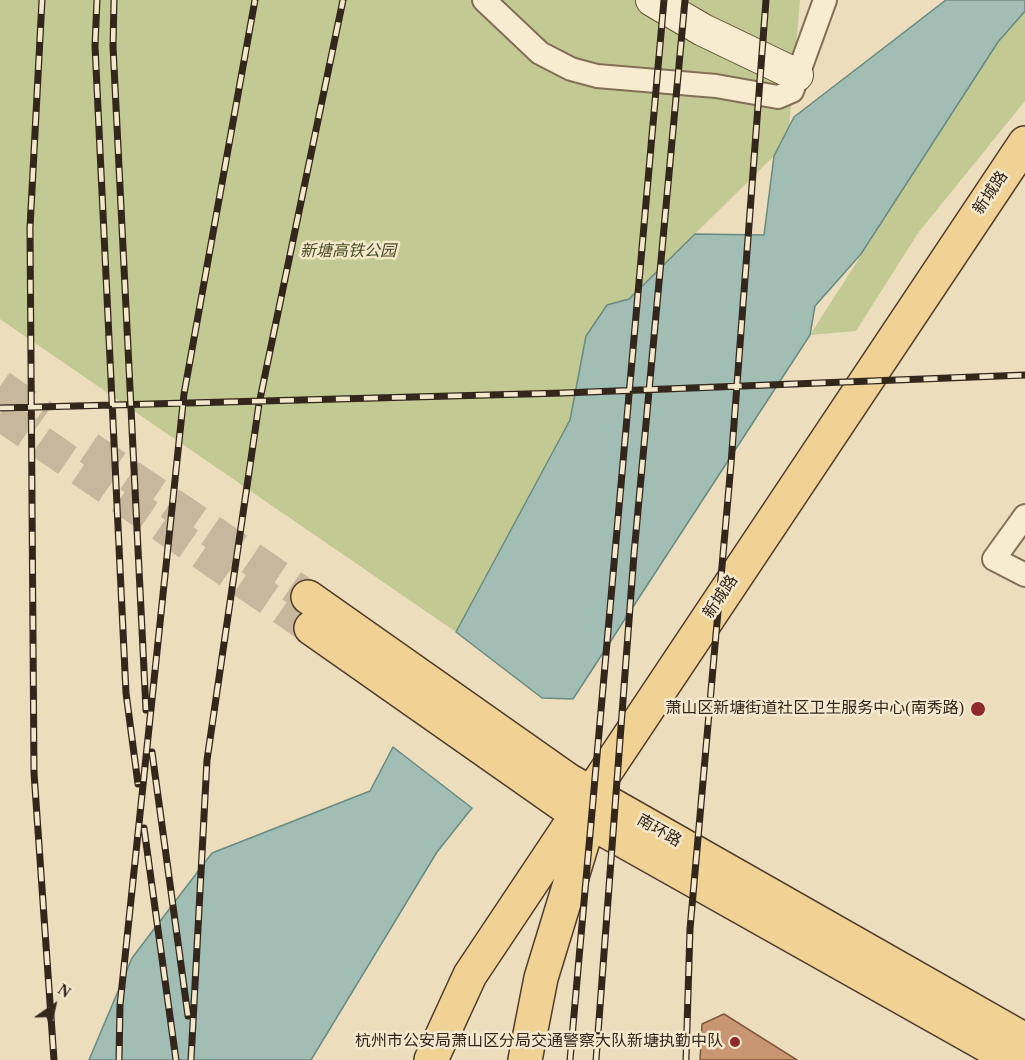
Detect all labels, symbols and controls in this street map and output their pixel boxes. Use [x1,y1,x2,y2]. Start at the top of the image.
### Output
street label: 新城路 [970,168,1012,218]
park label: 新塘高铁公园 [300,242,396,262]
street label: 新城路 [700,572,742,622]
place label: 萧山区新塘街道社区卫生服务中心(南秀路) [665,699,964,719]
marker: 萧山区新塘街道社区卫生服务中心(南秀路) [969,700,987,718]
street label: 南环路 [633,811,685,851]
north arrow [24,976,84,1036]
text: N [55,980,74,1001]
place label: 杭州市公安局萧山区分局交通警察大队新塘执勤中队 [355,1032,723,1052]
marker: 杭州市公安局萧山区分局交通警察大队新塘执勤中队 [728,1035,742,1049]

